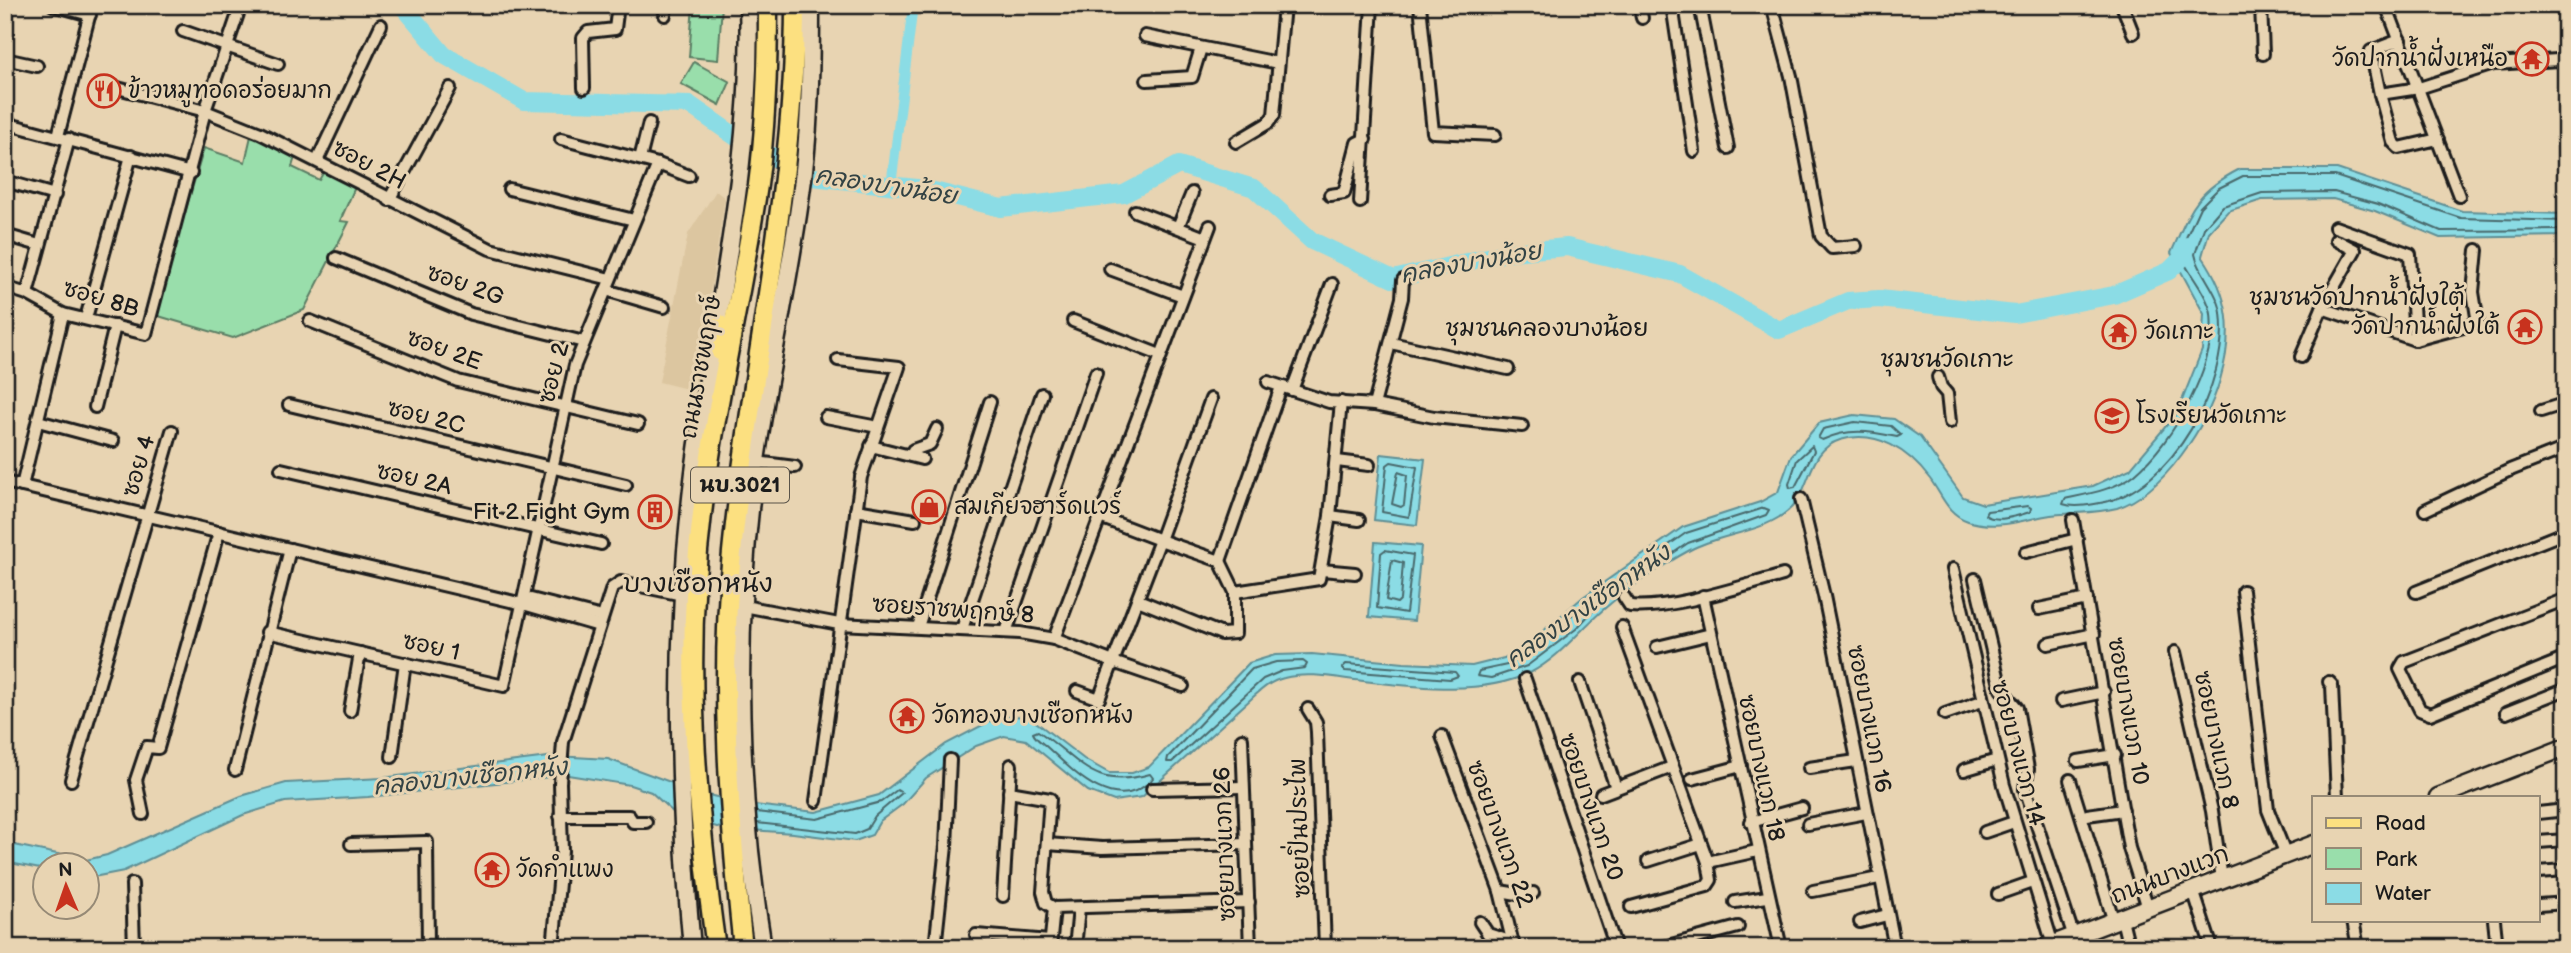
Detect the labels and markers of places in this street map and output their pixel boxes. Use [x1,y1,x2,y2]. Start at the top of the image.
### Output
place label: วัดปากน้ำฝั่งเหนือ [2332,35,2508,73]
temple icon: วัดปากน้ำฝั่งเหนือ [2513,40,2551,78]
restaurant icon: ข้าวหมูทอดอร่อยมาก [85,72,123,110]
place label: ข้าวหมูทอดอร่อยมาก [128,75,332,108]
place label: วัดปากน้ำฝั่งใต้ [2351,303,2500,341]
temple icon: วัดปากน้ำฝั่งใต้ [2506,308,2544,346]
temple icon: วัดเกาะ [2100,313,2138,351]
place label: วัดเกาะ [2144,318,2214,346]
school or university icon: โรงเรียนวัดเกาะ [2093,397,2131,435]
place label: โรงเรียนวัดเกาะ [2136,399,2287,430]
shop icon: สมเกียจฮาร์ดแวร์ [910,488,948,526]
place label: สมเกียจฮาร์ดแวร์ [954,490,1121,521]
building icon: Fit 2 Fight Gym [636,493,674,531]
place label: Fit 2 Fight Gym [473,498,630,526]
temple icon: วัดทองบางเชือกหนัง [888,697,926,735]
place label: วัดทองบางเชือกหนัง [932,700,1133,730]
temple icon: วัดกำแพง [473,851,511,889]
place label: วัดกำแพง [516,853,614,884]

